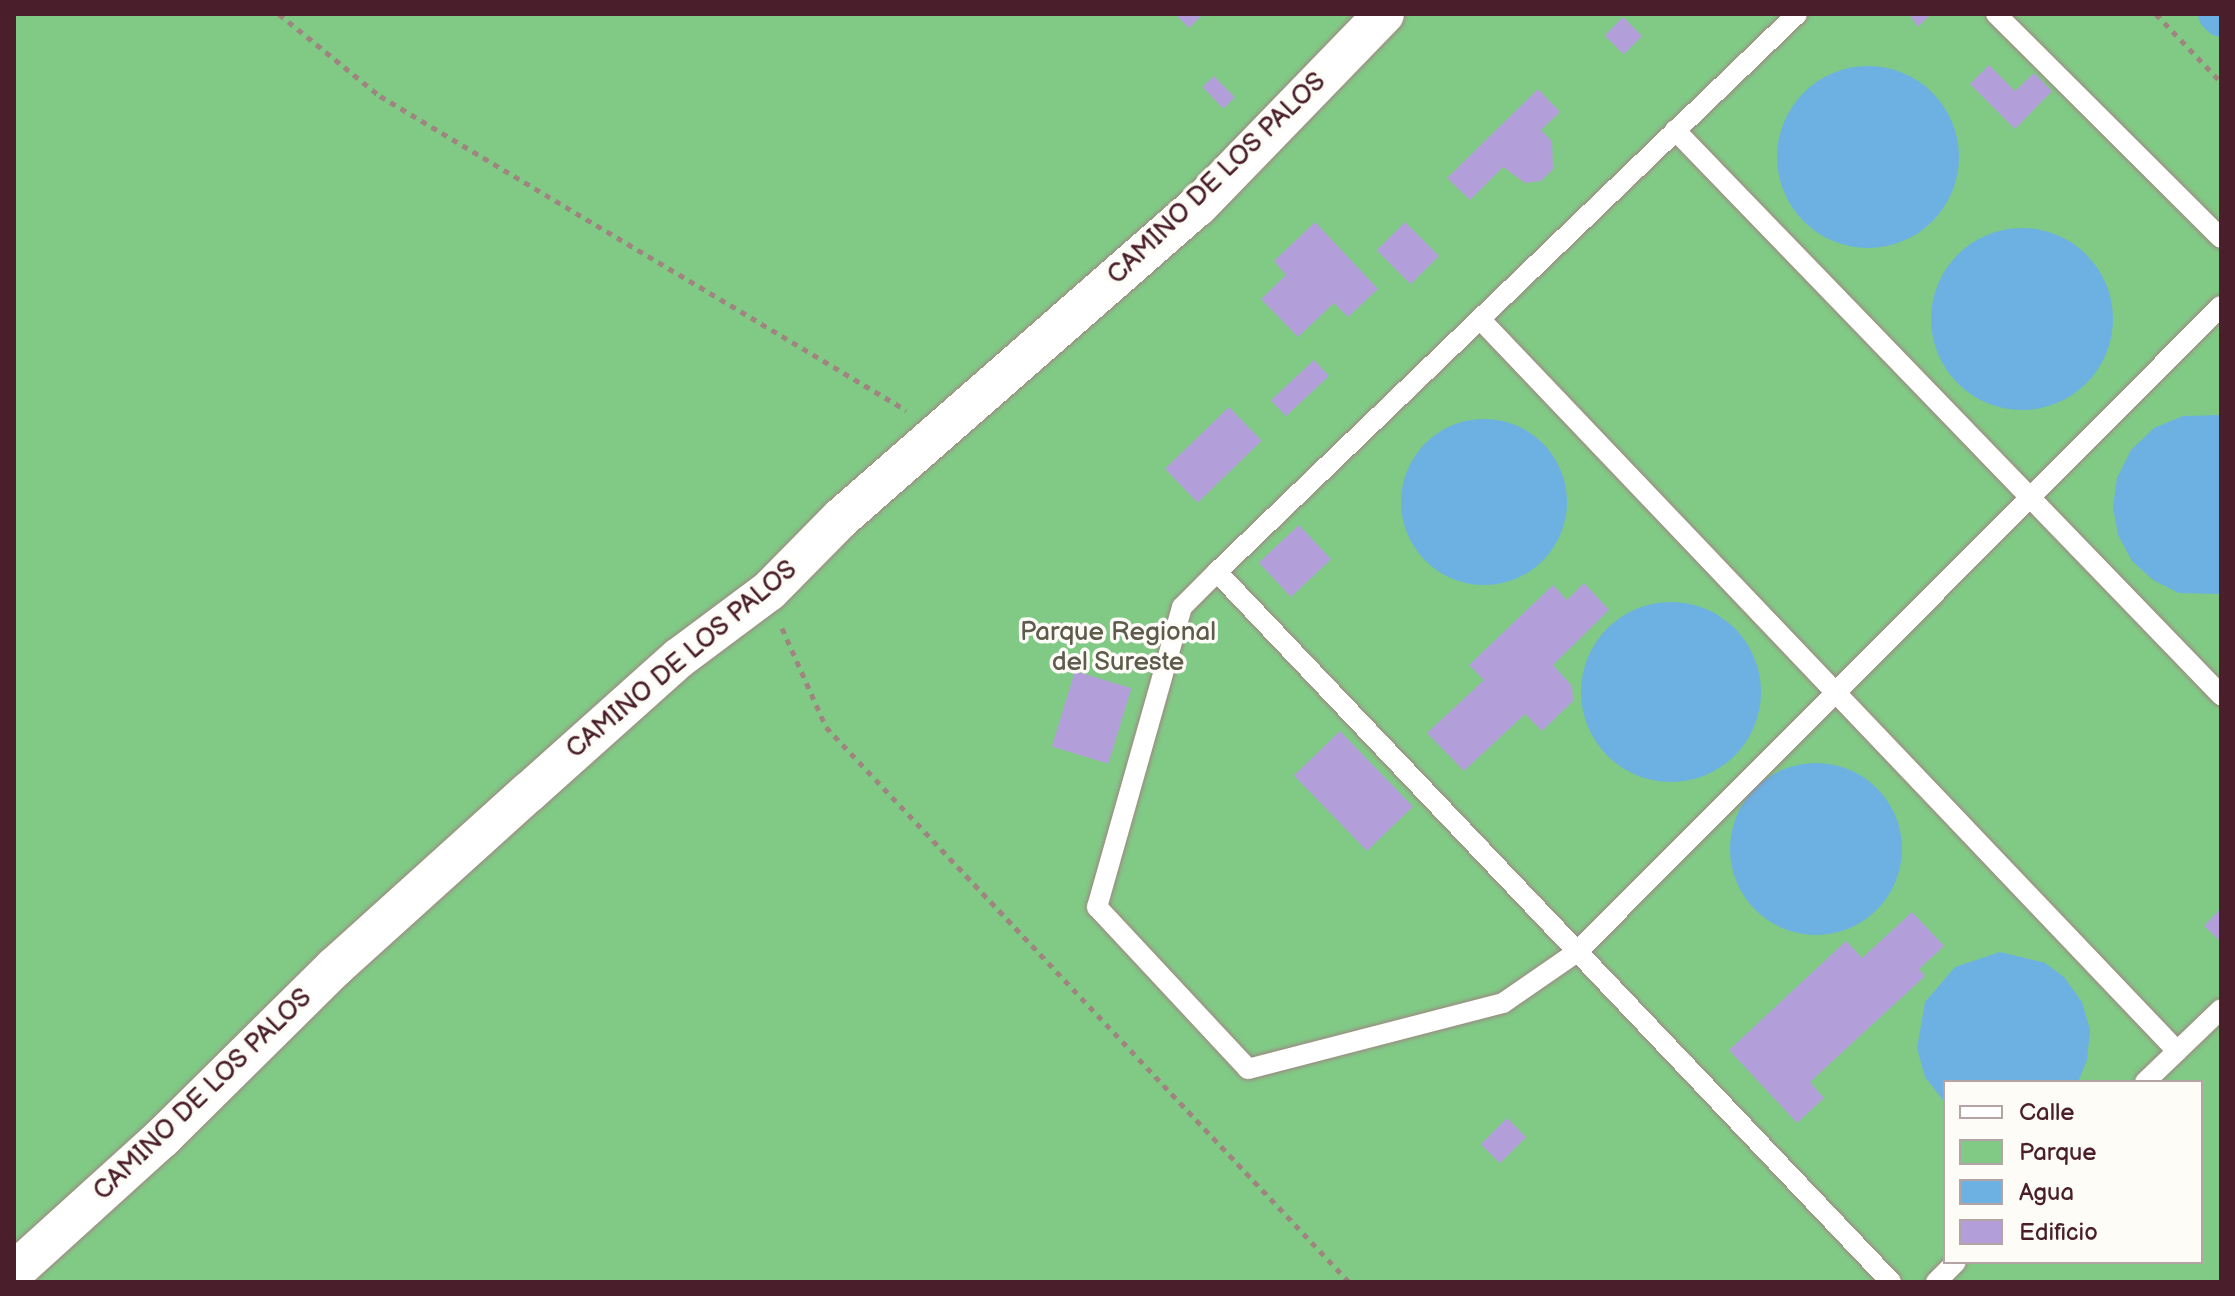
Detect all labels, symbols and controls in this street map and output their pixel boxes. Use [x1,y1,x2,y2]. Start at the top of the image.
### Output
street label: CAMINO DE LOS PALOS [1101,67,1333,291]
street label: CAMINO DE LOS PALOS [560,554,804,766]
park label: Parque Regional del Sureste [1020,617,1216,678]
street label: CAMINO DE LOS PALOS [87,983,319,1207]
legend [1943,1080,2203,1264]
text: Calle [2019,1098,2074,1127]
text: Parque [2019,1138,2097,1167]
text: Agua [2019,1178,2074,1207]
text: Edificio [2019,1218,2098,1247]

